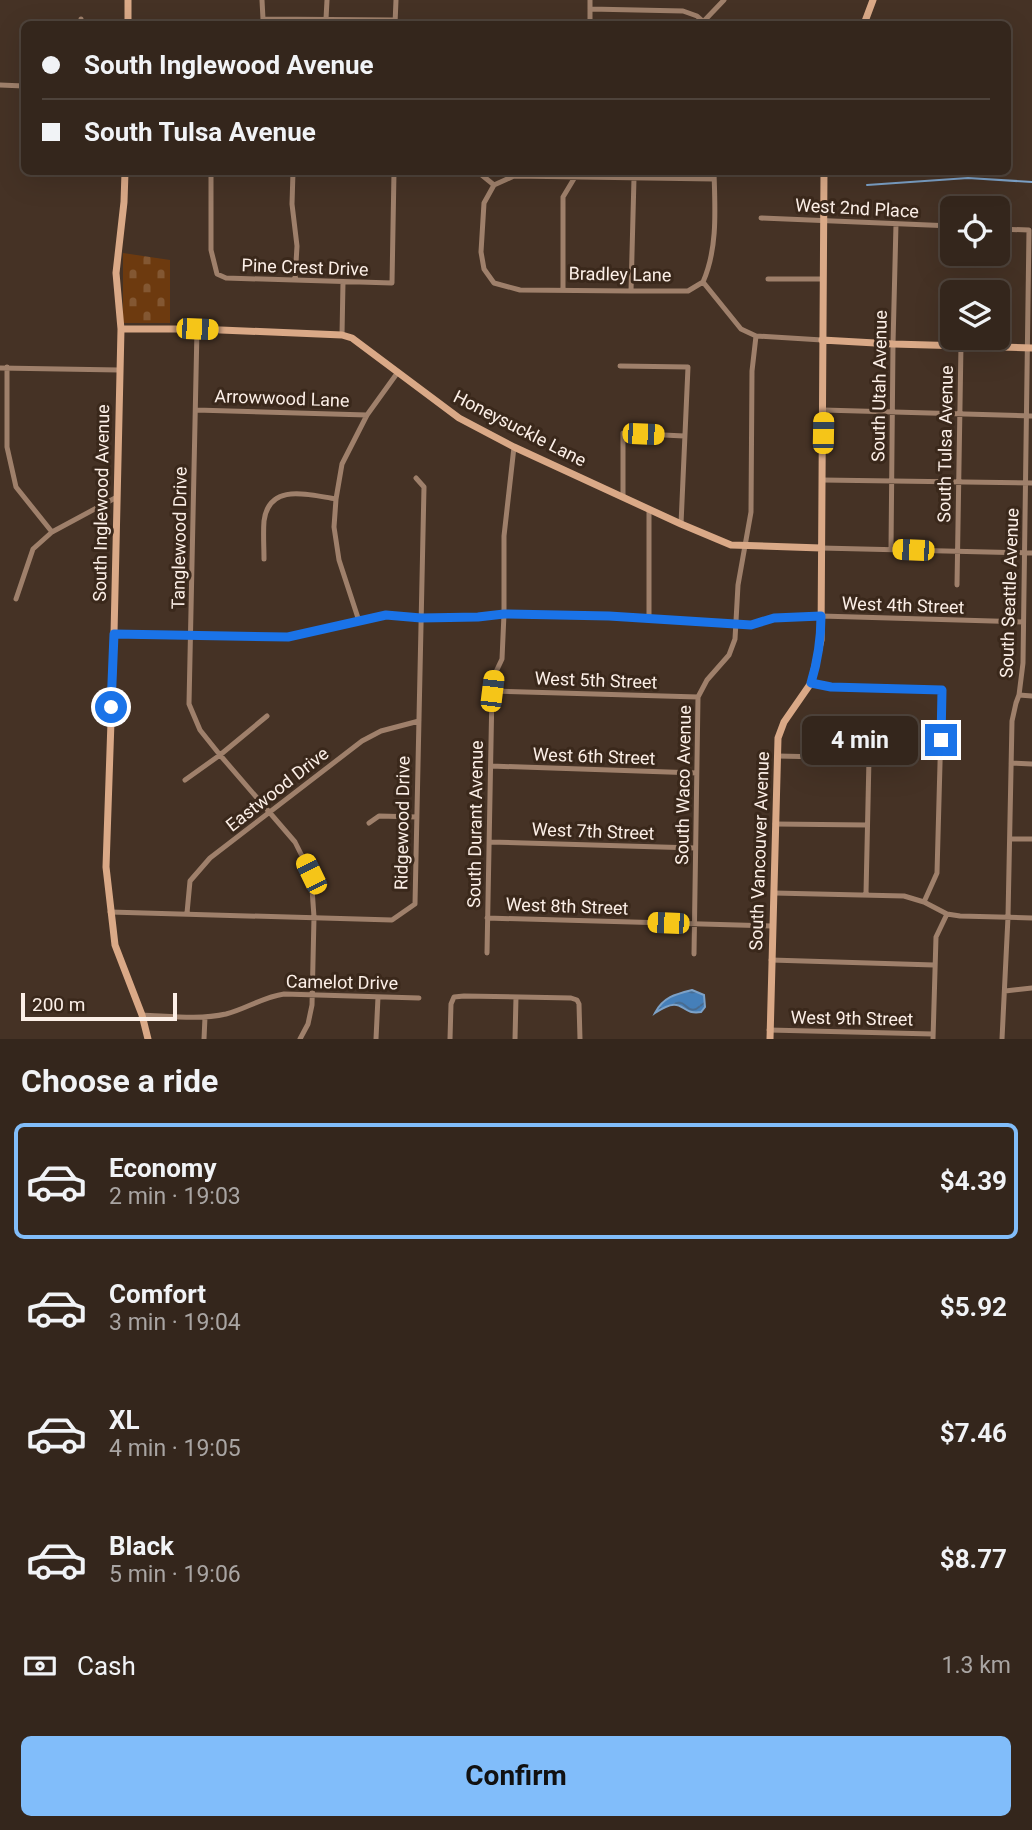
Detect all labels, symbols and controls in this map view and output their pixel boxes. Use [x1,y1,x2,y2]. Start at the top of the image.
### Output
text: South Inglewood Avenue [84,50,374,80]
text: South Tulsa Avenue [84,117,316,147]
street label: West 2nd Place [795,194,919,222]
map controls [940,196,1010,350]
button: locate [940,196,1010,266]
street label: Pine Crest Drive [241,254,369,280]
street label: Bradley Lane [568,263,672,285]
button: layers [940,280,1010,350]
street label: South Utah Avenue [867,310,891,462]
car [176,318,219,340]
street label: South Tulsa Avenue [933,365,957,523]
street label: Arrowwood Lane [214,385,350,411]
street label: Honeysuckle Lane [450,385,590,471]
street label: South Inglewood Avenue [89,404,113,602]
car [813,412,834,454]
car [622,423,665,445]
street label: Tanglewood Drive [167,467,191,609]
street label: South Seattle Avenue [996,508,1022,678]
car [892,539,935,561]
street label: West 4th Street [841,592,965,618]
street label: West 5th Street [534,667,658,693]
car [480,669,505,713]
route start [95,691,127,723]
street label: South Waco Avenue [671,705,695,865]
callout: 4 min [801,716,916,764]
route end [925,724,957,756]
text: 4 min [831,727,889,754]
street label: South Durant Avenue [463,740,487,908]
street label: Eastwood Drive [222,742,332,836]
street label: West 6th Street [532,743,656,769]
street label: South Vancouver Avenue [745,751,773,951]
street label: Ridgewood Drive [390,756,414,890]
street label: West 7th Street [531,818,655,844]
car [293,851,330,897]
street label: West 8th Street [505,893,629,919]
car [647,912,690,934]
street label: Camelot Drive [286,971,398,993]
scale bar [21,990,177,1022]
text: 200 m [32,993,85,1016]
street label: West 9th Street [790,1006,914,1030]
text: Choose a ride [21,1062,218,1100]
icon: car [25,1150,88,1213]
text: Economy [109,1153,216,1183]
text: $4.39 [940,1166,1007,1196]
text: 2 min · 19:03 [109,1183,241,1210]
icon: car [25,1276,88,1339]
text: Comfort [109,1279,206,1309]
text: $5.92 [940,1292,1007,1322]
text: 3 min · 19:04 [109,1309,241,1336]
icon: car [25,1402,88,1465]
text: XL [109,1405,140,1435]
text: $7.46 [940,1418,1007,1448]
text: 4 min · 19:05 [109,1435,241,1462]
icon: car [25,1528,88,1591]
text: Black [109,1531,174,1561]
text: $8.77 [940,1544,1007,1574]
text: 5 min · 19:06 [109,1561,241,1588]
icon: cash [21,1647,59,1685]
text: Cash [77,1651,136,1681]
text: 1.3 km [942,1652,1011,1679]
button: Confirm [21,1736,1011,1816]

